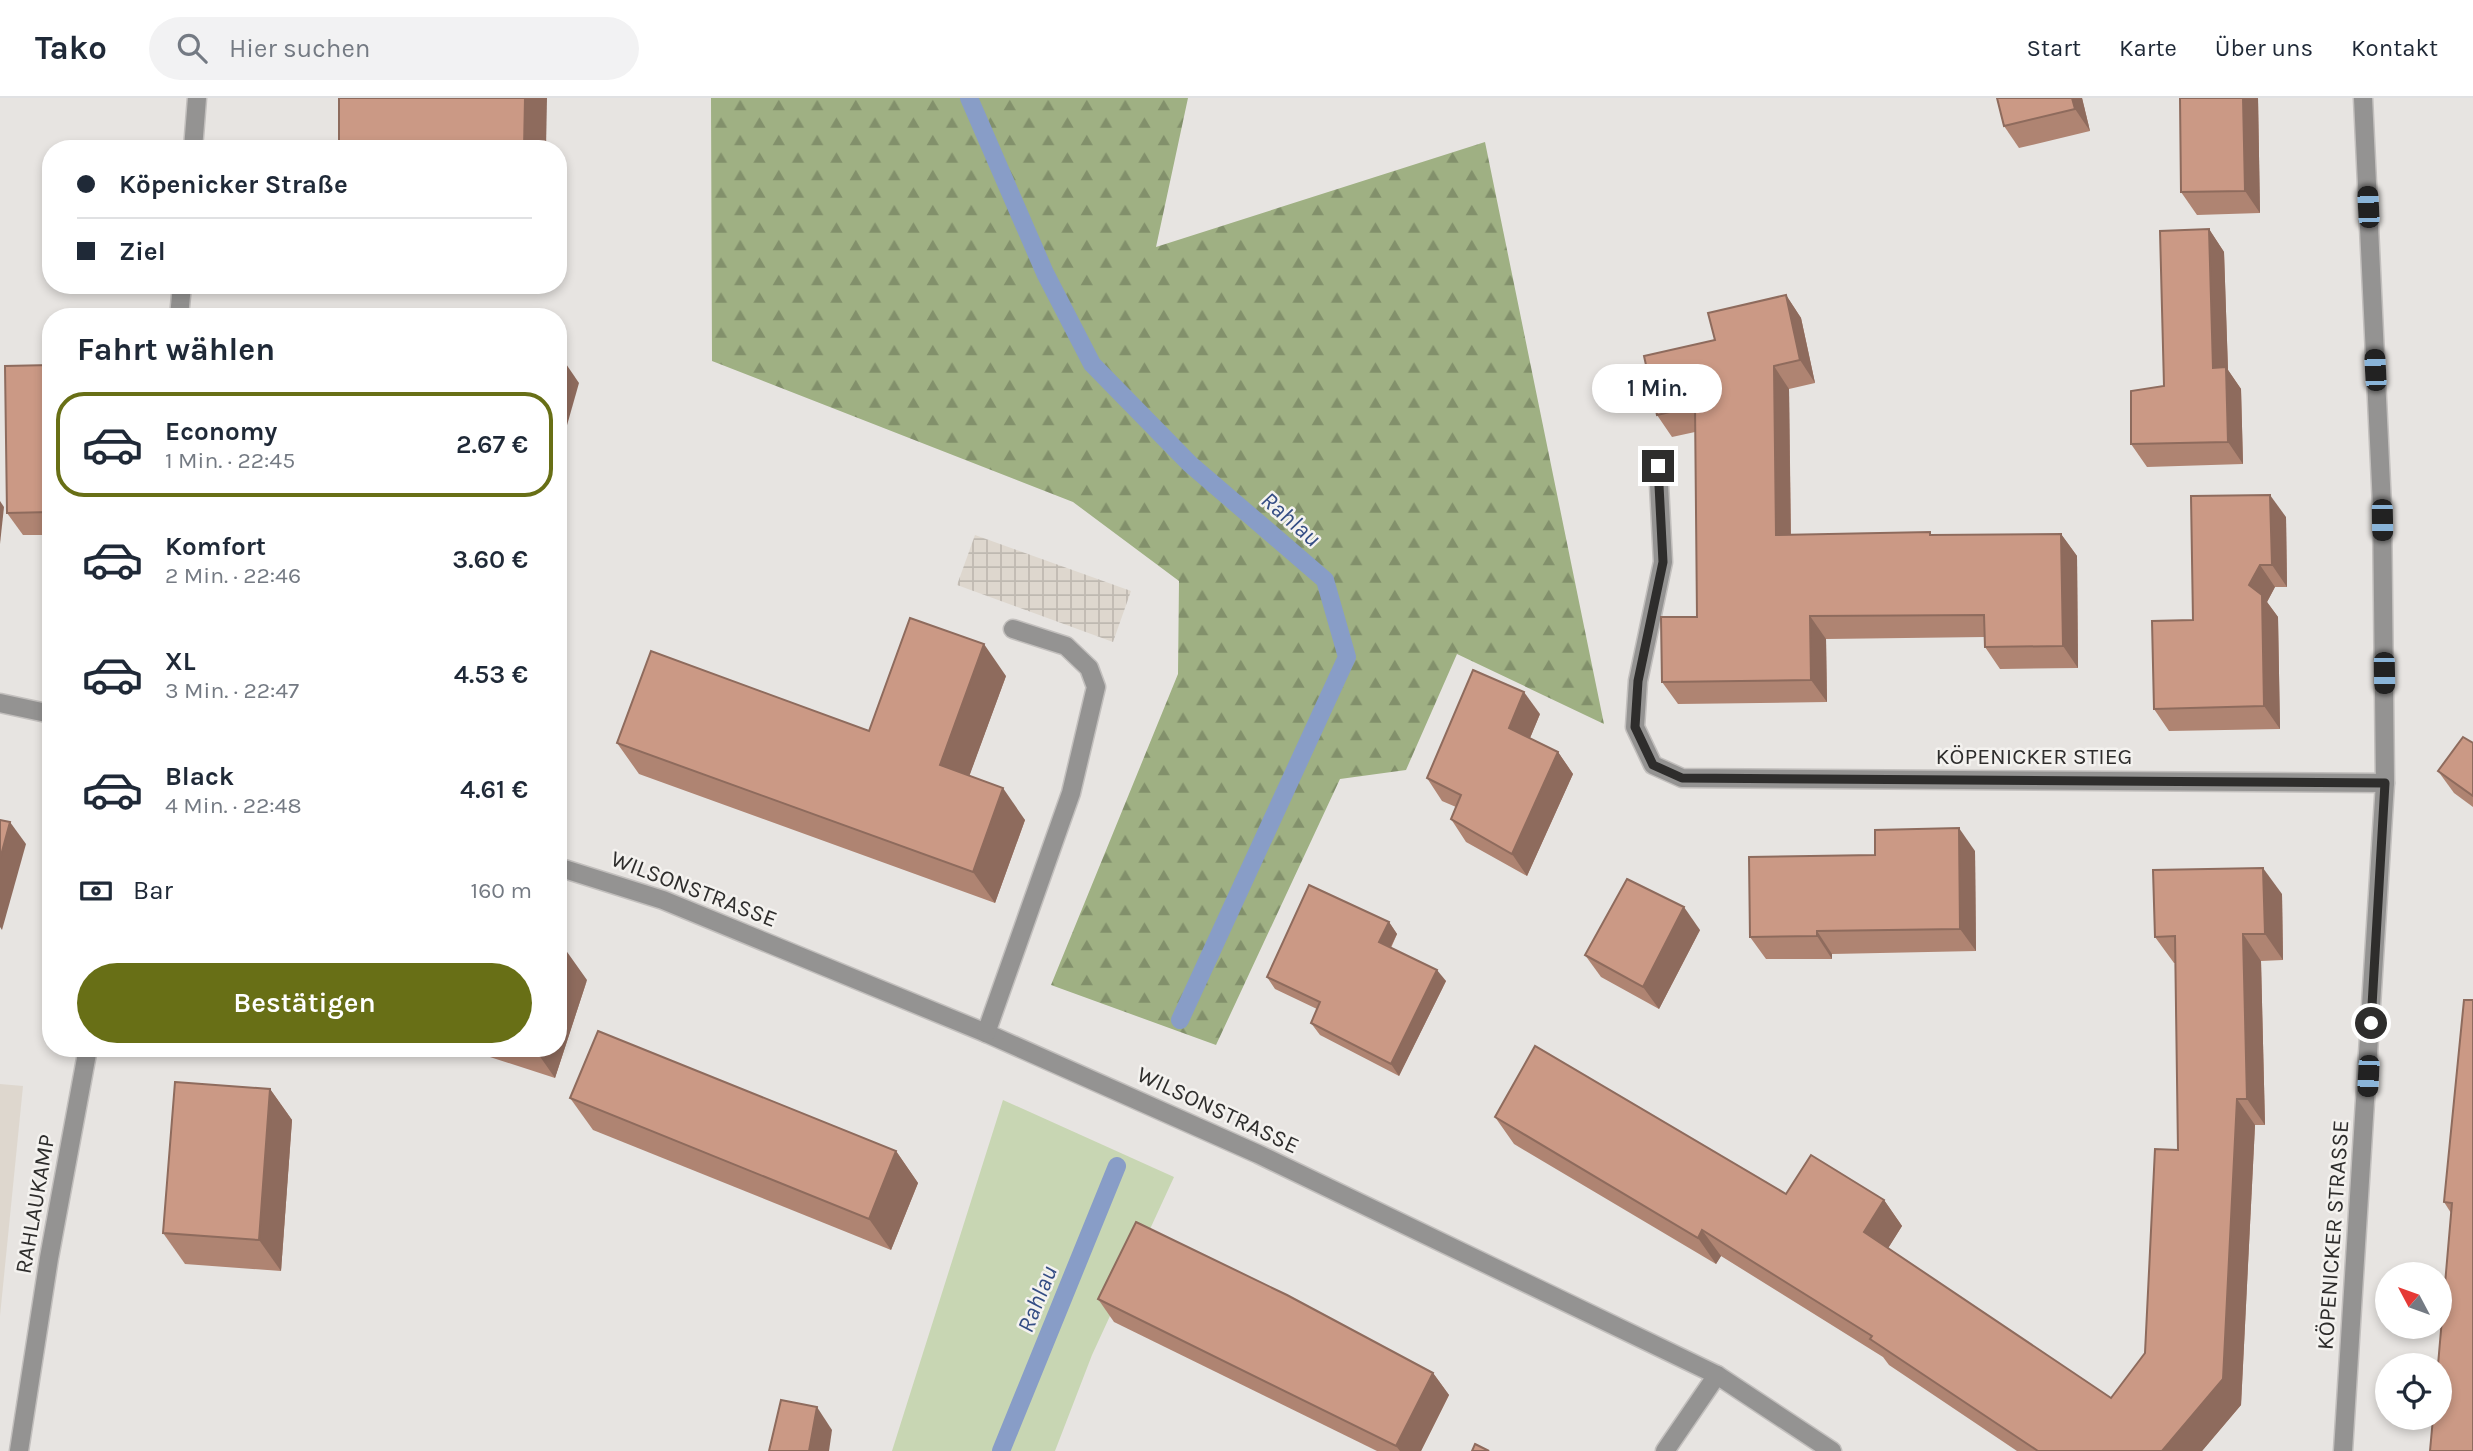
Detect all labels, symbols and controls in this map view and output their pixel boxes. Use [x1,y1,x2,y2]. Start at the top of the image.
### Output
search box [149,17,639,80]
text: Tako [35,29,107,67]
icon: search [173,29,211,67]
text: Hier suchen [229,33,371,64]
text: Start [2027,34,2081,62]
text: Karte [2119,34,2177,62]
text: Über uns [2215,34,2313,62]
text: Kontakt [2351,34,2438,62]
text: Köpenicker Straße [119,169,348,200]
car [2357,185,2380,229]
text: Ziel [119,236,166,267]
text: Fahrt wählen [77,331,275,368]
car [2364,348,2387,392]
callout: 1 Min. [1593,364,1723,414]
text: 1 Min. [1627,375,1687,402]
icon: car [81,413,144,476]
text: Economy [165,416,277,447]
text: 2.67 € [456,429,528,460]
text: 1 Min. · 22:45 [165,447,295,474]
route end [1642,450,1674,482]
water label: Rahlau [1256,486,1326,552]
car [2372,499,2393,541]
icon: car [81,528,144,591]
text: Komfort [165,531,266,562]
text: 3.60 € [452,544,528,575]
text: 2 Min. · 22:46 [165,562,301,589]
icon: car [81,643,144,706]
text: XL [165,646,196,677]
car [2374,652,2395,694]
text: 4.53 € [454,659,528,690]
text: 3 Min. · 22:47 [165,677,299,704]
street label: KÖPENICKER STIEG [1936,743,2132,770]
icon: car [81,758,144,821]
text: Black [165,761,234,792]
text: 4.61 € [460,774,528,805]
text: 4 Min. · 22:48 [165,792,302,819]
street label: WILSONSTRASSE [607,845,781,933]
icon: cash [77,872,115,910]
text: Bar [133,875,173,906]
text: 160 m [471,877,532,904]
button: Bestätigen [77,963,532,1043]
route start [2355,1007,2387,1039]
car [2357,1054,2380,1098]
street label: WILSONSTRASSE [1133,1061,1303,1159]
street label: KÖPENICKER STRASSE [2311,1119,2355,1351]
street label: RAHLAUKAMP [9,1132,61,1276]
water label: Rahlau [1011,1261,1063,1337]
north arrow [2375,1262,2452,1339]
map controls [2375,1262,2452,1430]
button: locate [2375,1353,2452,1430]

